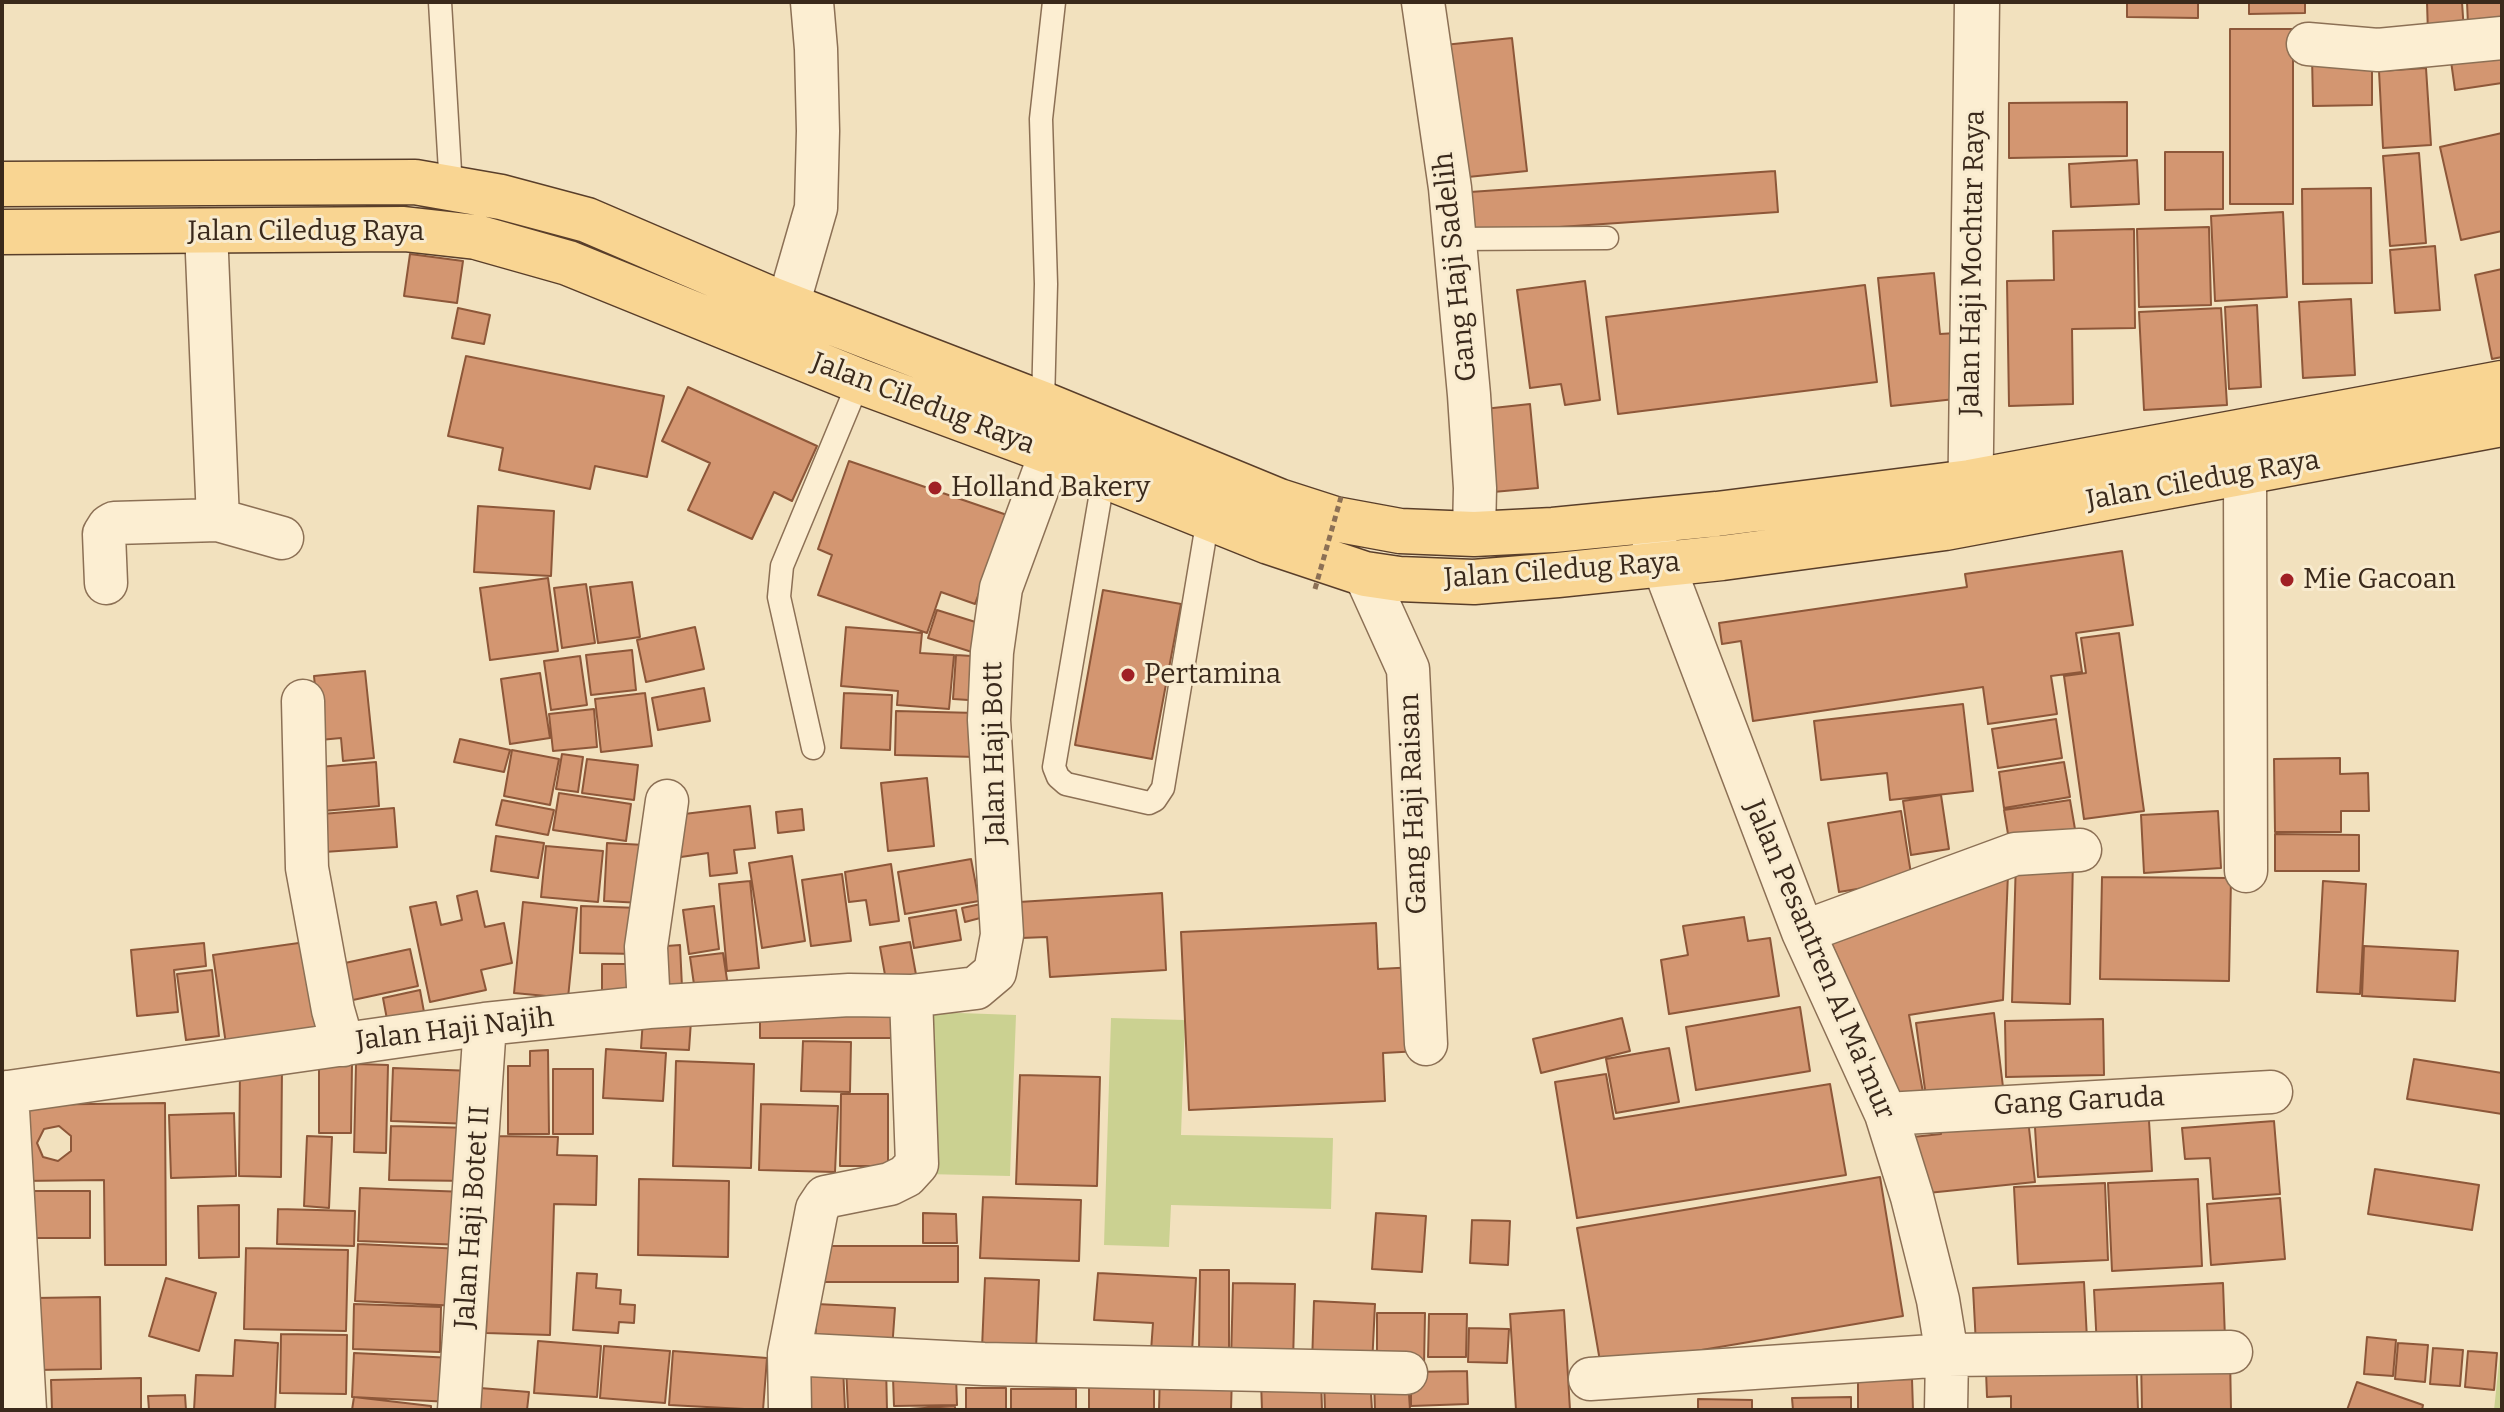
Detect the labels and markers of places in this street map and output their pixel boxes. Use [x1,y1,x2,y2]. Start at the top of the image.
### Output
place label: Holland Bakery [951,471,1150,505]
marker: Holland Bakery [926,479,944,497]
place label: Mie Gacoan [2303,563,2456,597]
marker: Mie Gacoan [2278,571,2296,589]
place label: Pertamina [1144,658,1281,692]
marker: Pertamina [1119,666,1137,684]

